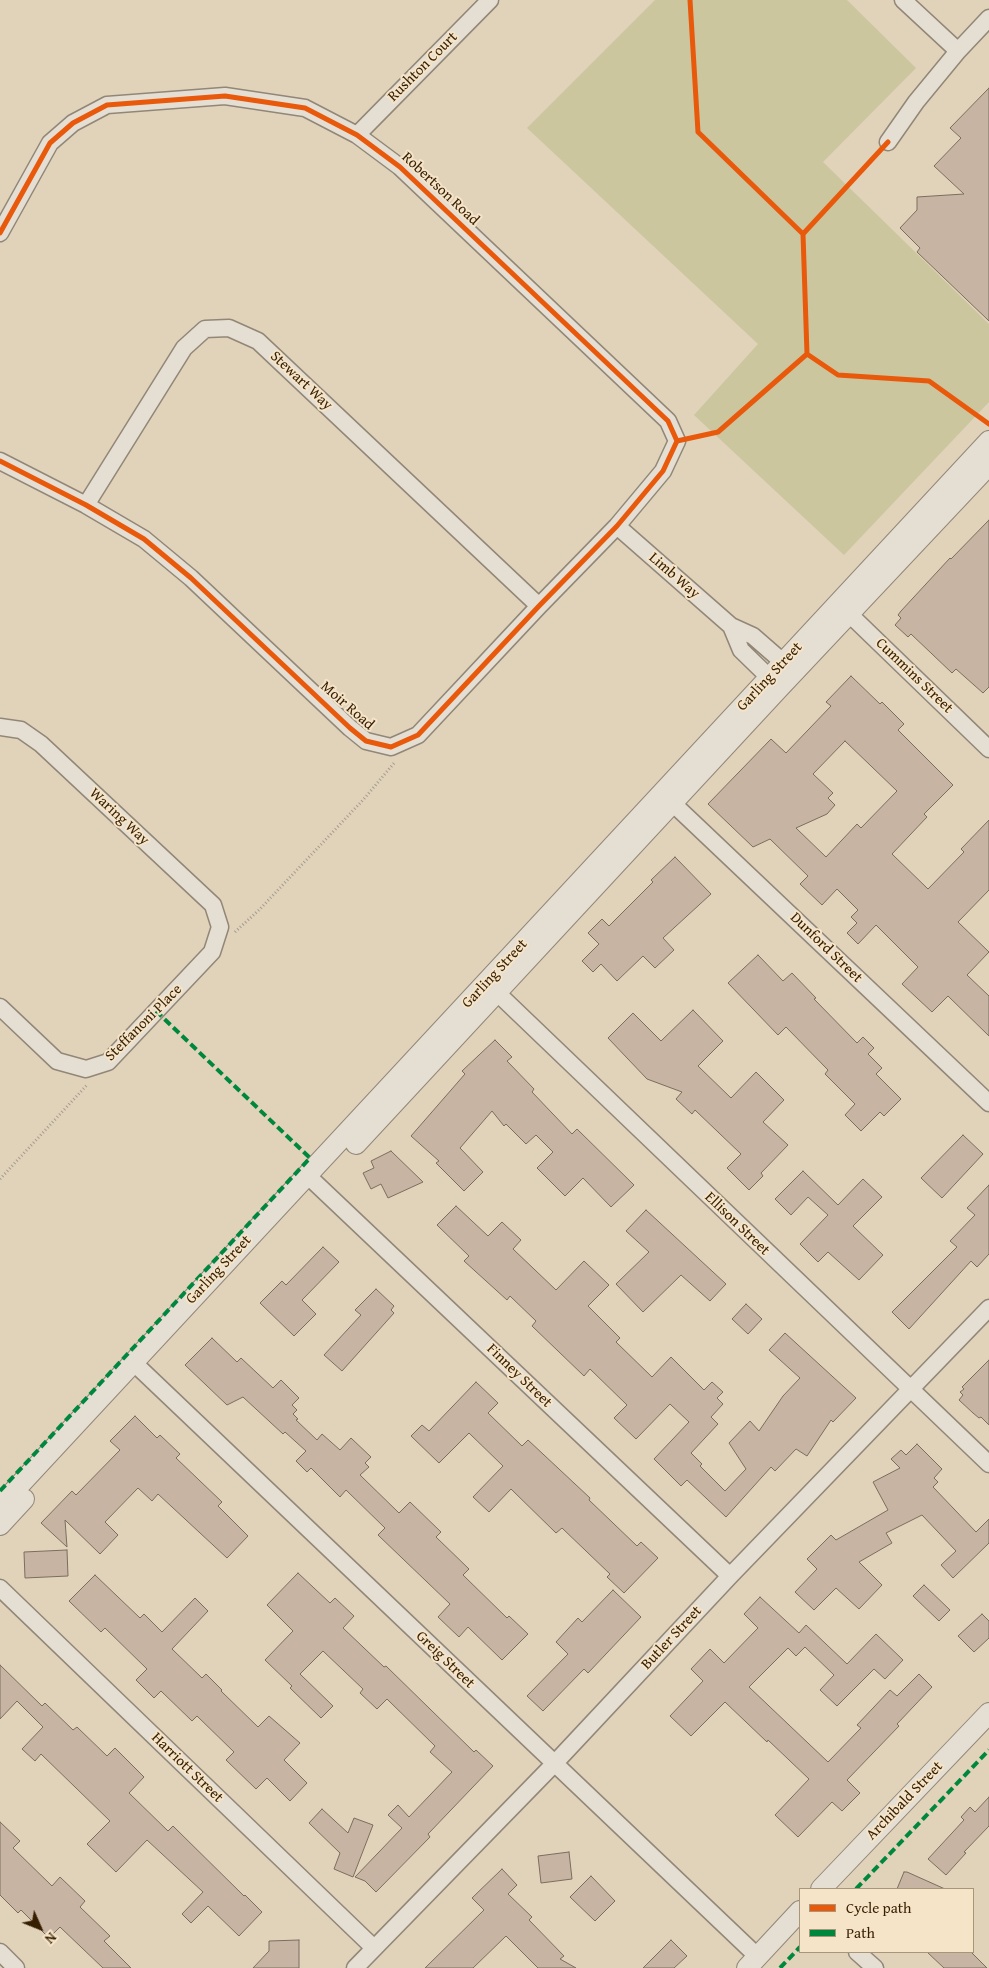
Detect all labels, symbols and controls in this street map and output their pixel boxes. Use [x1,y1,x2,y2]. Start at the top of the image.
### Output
street label: Rushton Court [384,28,462,106]
street label: Robertson Road [398,149,482,229]
street label: Stewart Way [266,348,336,414]
street label: Limb Way [645,549,703,603]
street label: Cummins Street [872,635,956,717]
street label: Garling Street [734,639,806,715]
street label: Moir Road [317,678,377,734]
street label: Waring Way [85,785,153,849]
street label: Dunford Street [786,909,866,987]
street label: Garling Street [459,936,531,1012]
street label: Steffanoni Place [102,981,186,1065]
street label: Ellison Street [701,1189,773,1259]
street label: Garling Street [183,1232,255,1308]
street label: Finney Street [482,1340,556,1412]
street label: Butler Street [638,1602,706,1674]
street label: Greig Street [412,1628,478,1692]
street label: Harriott Street [147,1729,227,1807]
street label: Archibald Street [863,1758,947,1844]
legend [799,1888,974,1953]
text: Cycle path [846,1897,912,1918]
north arrow [15,1903,65,1953]
text: Path [846,1922,875,1943]
text: N [40,1928,61,1949]

